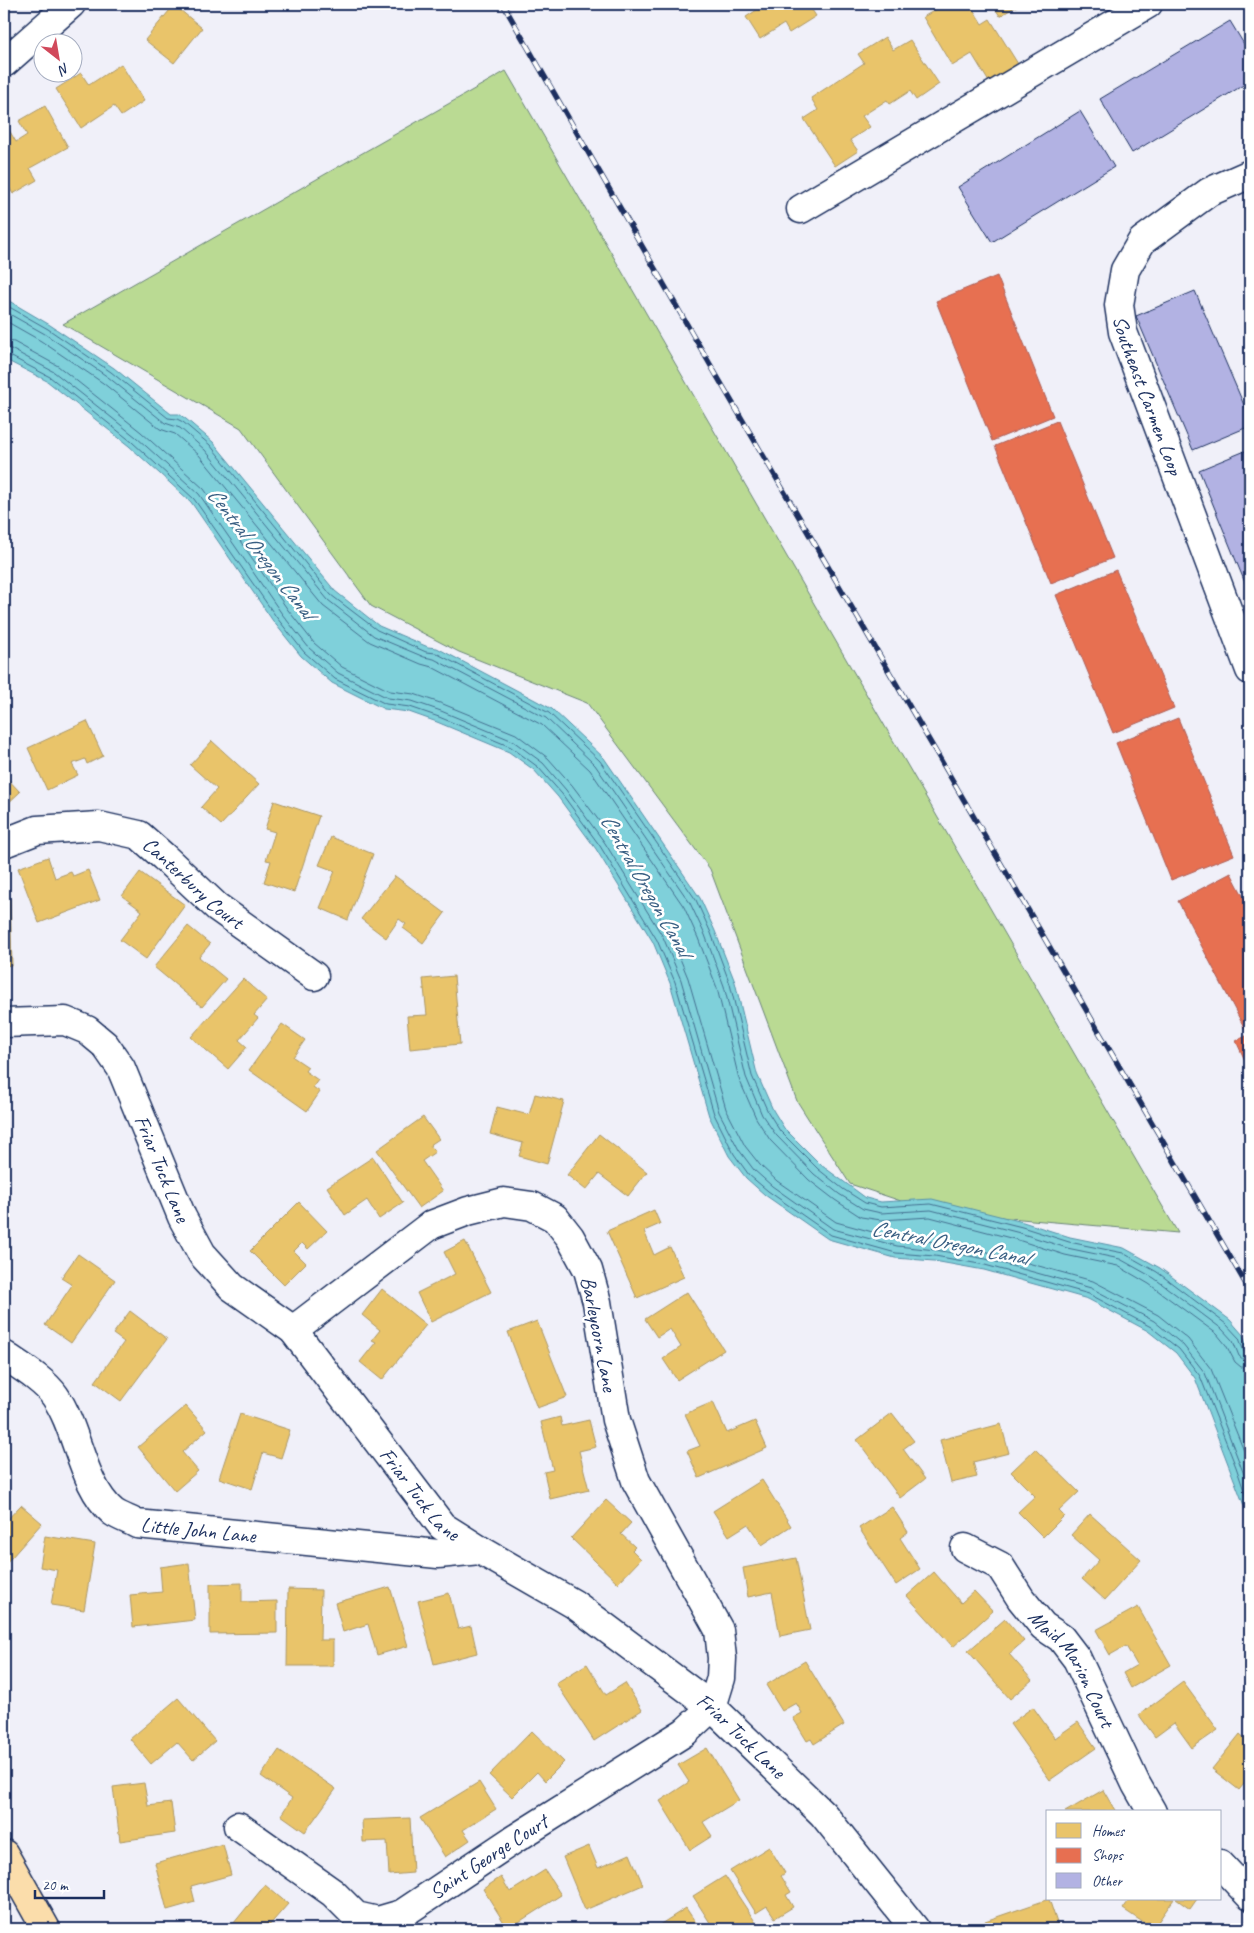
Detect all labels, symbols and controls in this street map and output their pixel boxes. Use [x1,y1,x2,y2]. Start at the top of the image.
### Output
north arrow [32,32,82,82]
text: N [54,59,73,79]
street label: Southeast Carmen Loop [1108,314,1189,480]
water label: Central Oregon Canal [201,482,325,630]
water label: Central Oregon Canal [594,809,702,967]
street label: Canterbury Court [137,831,250,936]
street label: Friar Tuck Lane [129,1112,196,1228]
water label: Central Oregon Canal [869,1214,1038,1273]
street label: Barleycorn Lane [575,1274,623,1395]
street label: Friar Tuck Lane [374,1442,465,1547]
street label: Little John Lane [140,1511,258,1549]
street label: Maid Marion Court [1022,1605,1121,1733]
street label: Friar Tuck Lane [692,1687,792,1785]
street label: Saint George Court [424,1807,555,1905]
legend [1046,1810,1222,1900]
text: Homes [1092,1822,1126,1841]
text: Shops [1092,1846,1125,1865]
scale bar [35,1868,104,1900]
text: Other [1092,1872,1123,1891]
text: 20 m [42,1876,69,1895]

